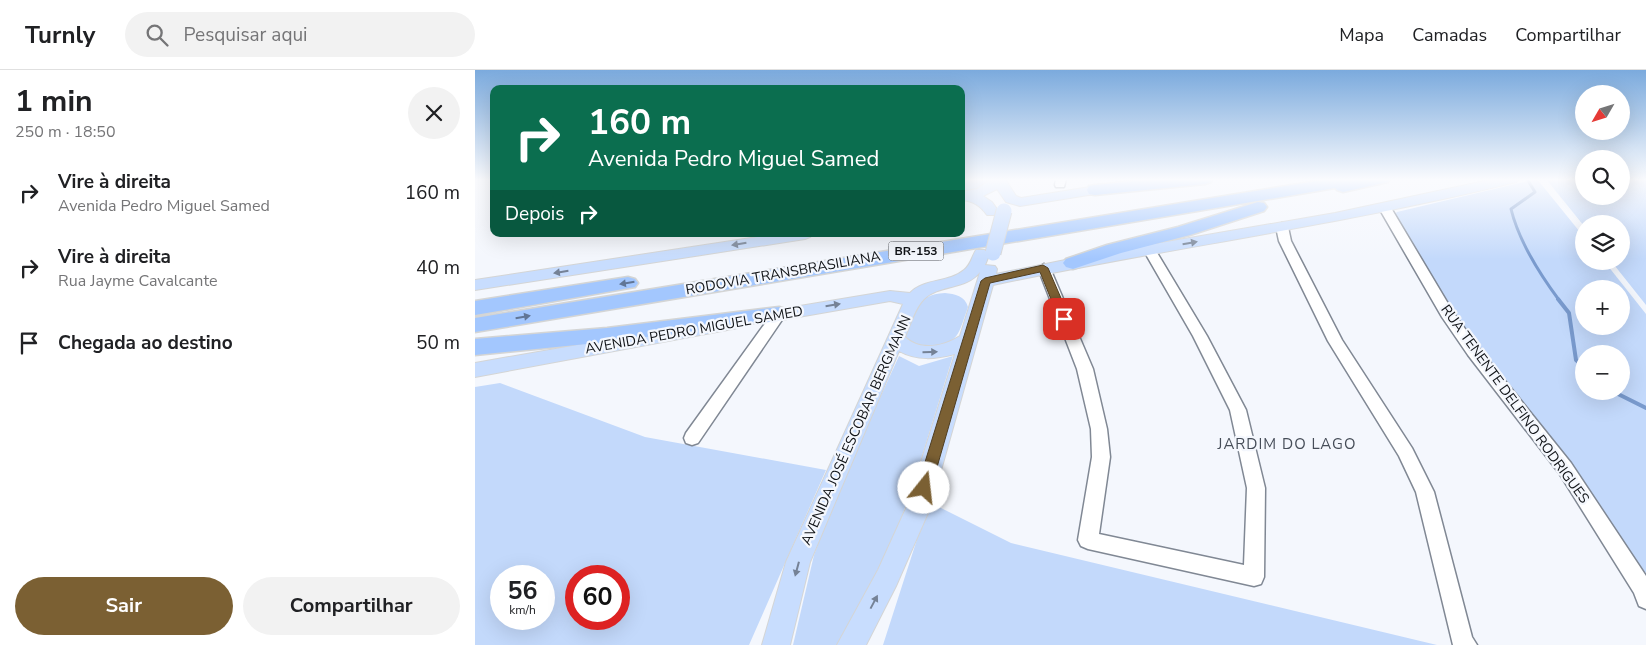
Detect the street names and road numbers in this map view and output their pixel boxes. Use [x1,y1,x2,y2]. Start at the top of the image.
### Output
road number: BR-153 [889,242,943,260]
street label: RODOVIA TRANSBRASILIANA [684,246,882,300]
street label: AVENIDA PEDRO MIGUEL SAMED [584,301,804,359]
street label: RUA TENENTE DELFINO RODRIGUES [1436,301,1594,508]
street label: AVENIDA JOSÉ ESCOBAR BERGMANN [797,312,915,548]

